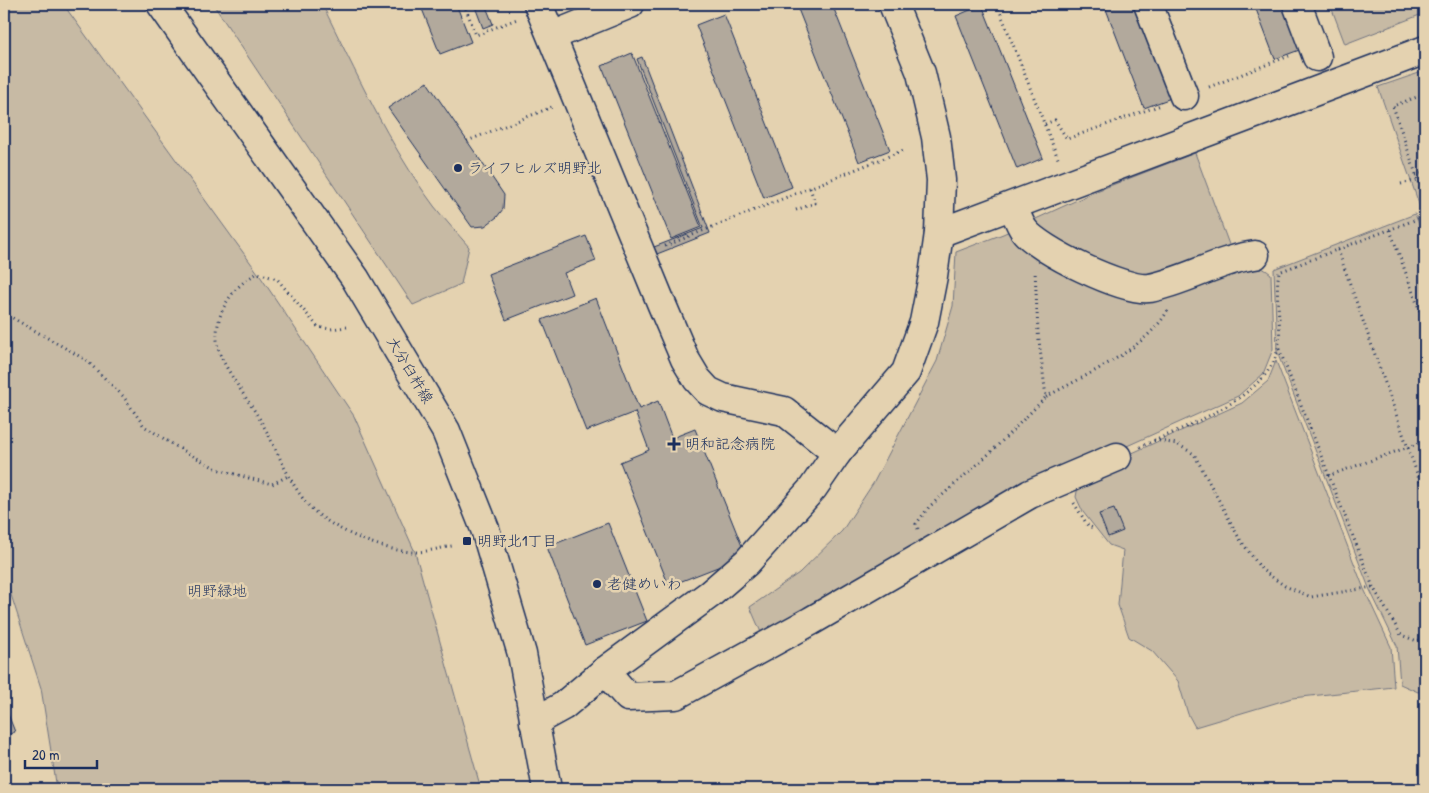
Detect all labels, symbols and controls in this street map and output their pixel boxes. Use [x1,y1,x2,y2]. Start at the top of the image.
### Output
place label: ライフヒルズ明野北 [468,157,602,178]
marker: ライフヒルズ明野北 [452,162,464,174]
street label: 大分臼杵線 [382,332,439,407]
place label: 明和記念病院 [685,433,775,454]
marker: 明和記念病院 [667,437,681,451]
place label: 明野北1丁目 [477,530,557,551]
marker: 明野北1丁目 [461,535,473,547]
place label: 老健めいわ [607,573,682,594]
marker: 老健めいわ [591,578,603,590]
park label: 明野緑地 [187,580,247,601]
scale bar [25,738,98,770]
text: 20 m [32,744,59,765]

